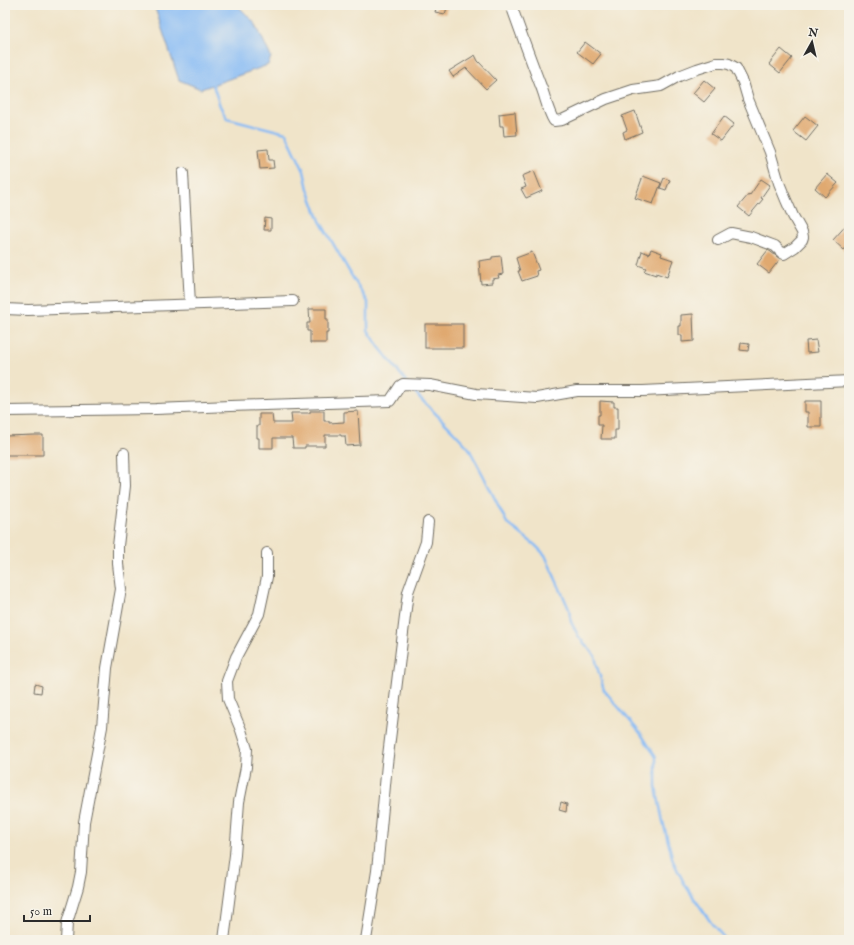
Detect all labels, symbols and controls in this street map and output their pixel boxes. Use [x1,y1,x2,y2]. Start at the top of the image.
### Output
north arrow [792,22,832,62]
text: N [807,25,819,41]
scale bar [24,897,90,923]
text: 50 m [30,904,52,919]

